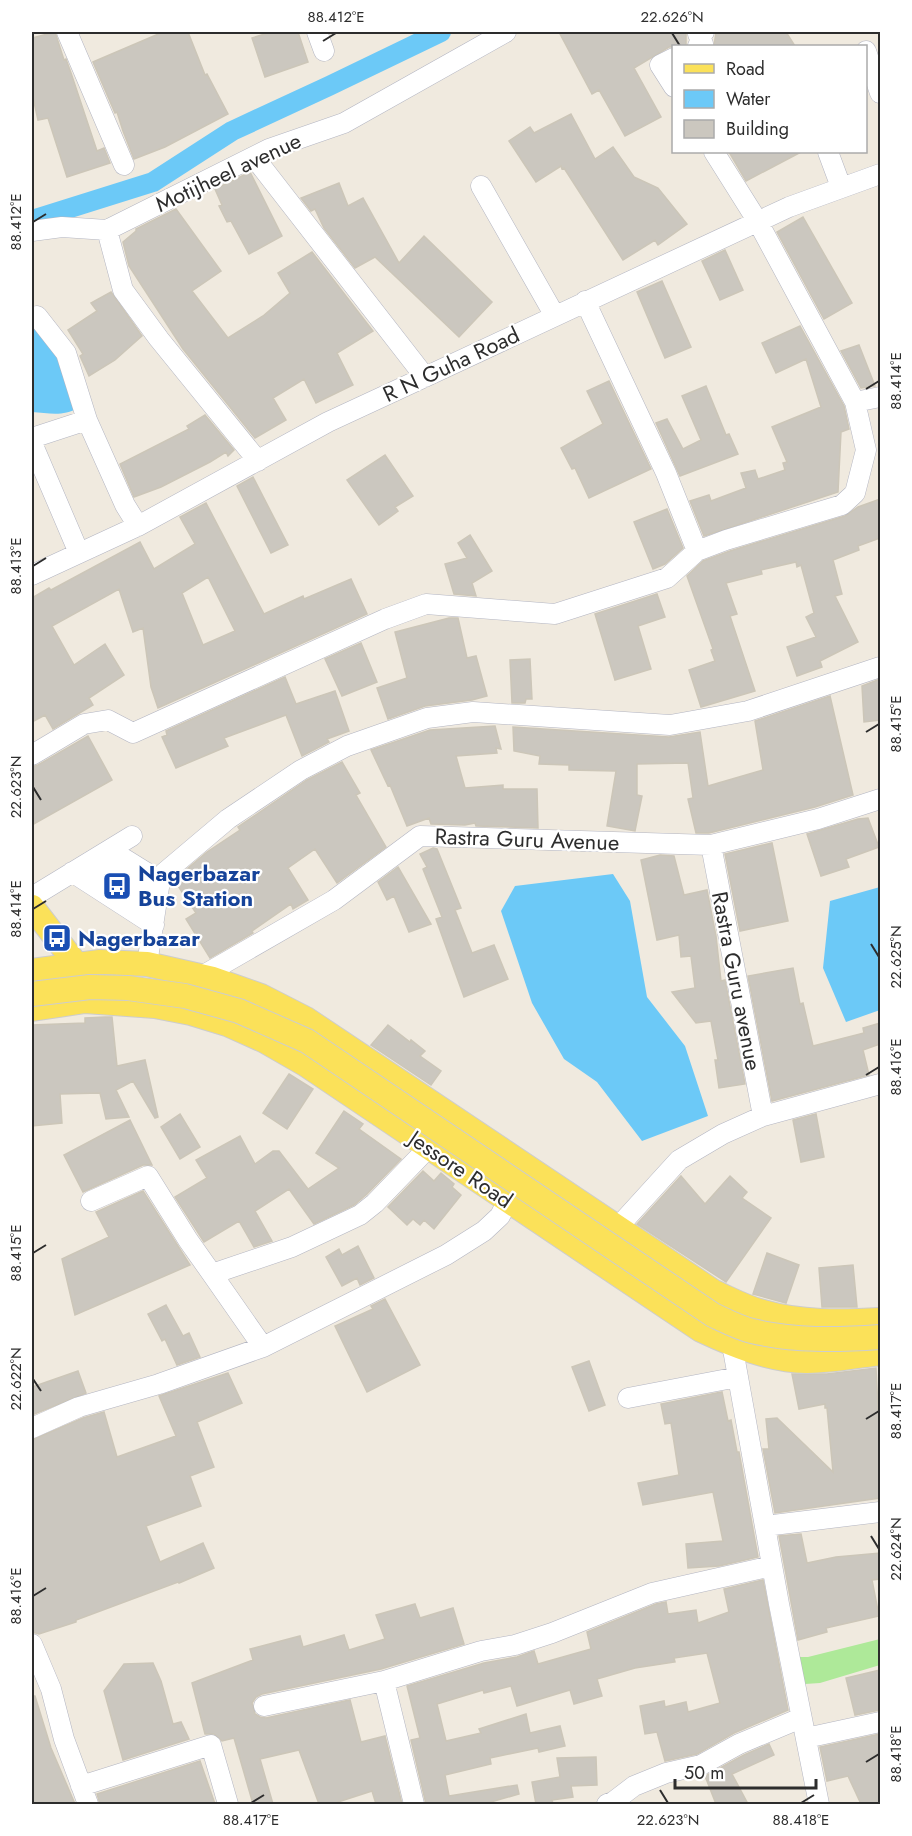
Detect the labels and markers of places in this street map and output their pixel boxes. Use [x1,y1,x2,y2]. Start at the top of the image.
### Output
place label: Nagerbazar Bus Station [138,857,260,914]
bus stop icon: Nagerbazar Bus Station [101,870,133,902]
bus stop icon: Nagerbazar [41,922,73,954]
place label: Nagerbazar [78,922,200,954]

